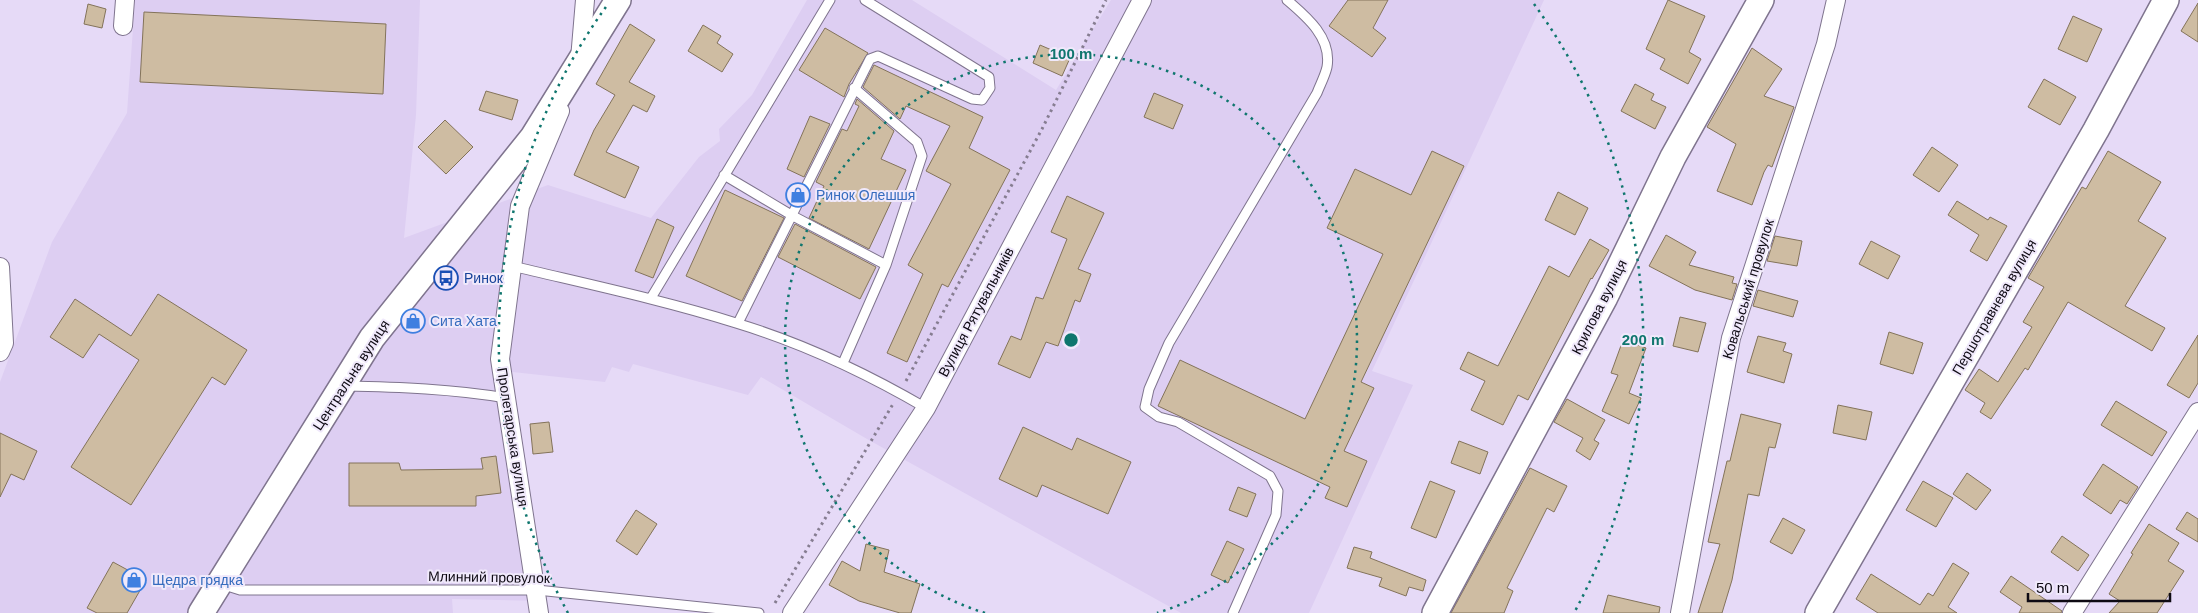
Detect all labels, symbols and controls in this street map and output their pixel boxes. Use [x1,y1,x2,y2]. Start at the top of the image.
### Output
text: 100 m [1050,45,1092,62]
shop icon: Ринок Олешшя [785,182,811,208]
place label: Ринок Олешшя [816,187,915,203]
street label: Ковальський провулок [1719,216,1777,361]
street label: Першотравнева вулиця [1949,236,2039,378]
street label: Вулиця Рятувальників [935,245,1017,379]
street label: Крилова вулиця [1568,257,1630,357]
bus stop icon: Ринок [433,265,459,291]
place label: Ринок [464,270,504,286]
shop icon: Сита Хата [400,308,426,334]
place label: Сита Хата [430,313,497,329]
street label: Центральна вулиця [309,317,393,433]
centre of rings [1062,331,1080,349]
text: 200 m [1622,331,1664,348]
street label: Пролетарська вулиця [494,366,532,508]
shop icon: Щедра грядка [121,567,147,593]
street label: Млинний провулок [428,568,551,586]
scale bar [2028,570,2170,602]
place label: Щедра грядка [152,572,243,588]
text: 50 m [2036,579,2069,596]

